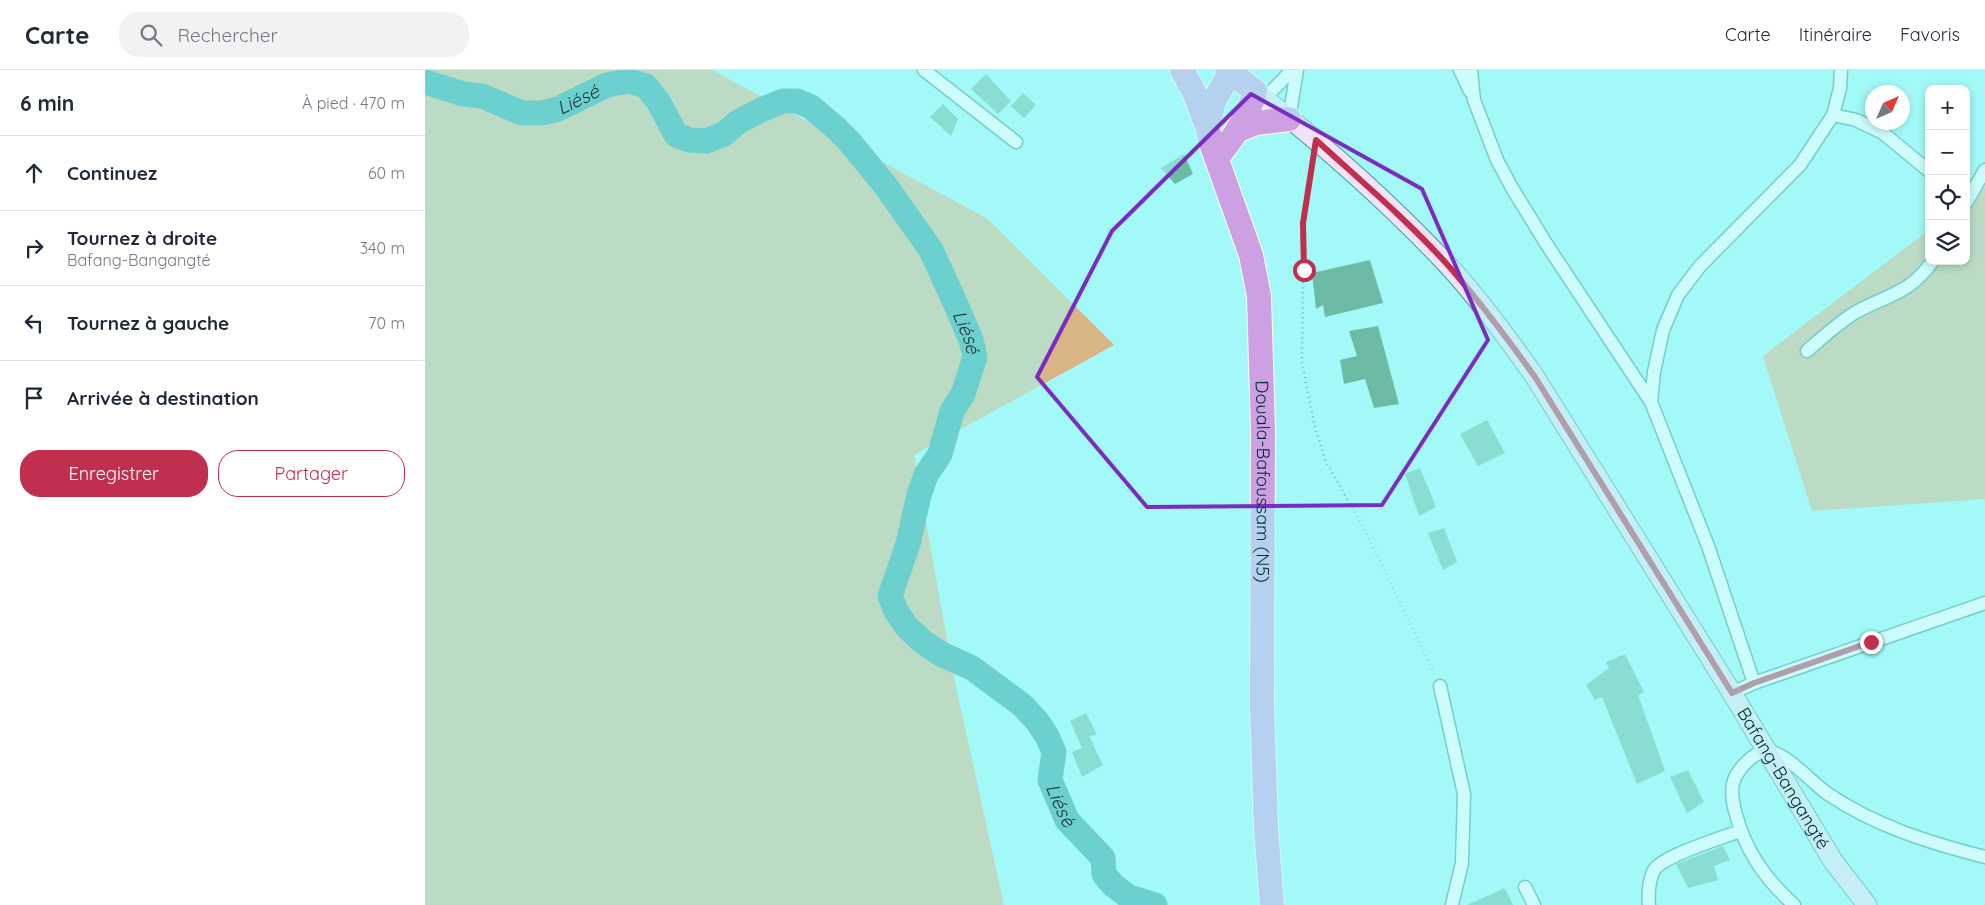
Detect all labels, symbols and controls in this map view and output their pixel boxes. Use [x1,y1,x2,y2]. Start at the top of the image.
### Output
search box [119,12,469,57]
text: Carte [25,20,89,50]
icon: search [137,21,165,49]
text: Rechercher [177,23,278,47]
text: Carte [1725,23,1771,46]
text: Itinéraire [1799,23,1872,46]
text: Favoris [1900,23,1960,46]
water label: Liésé [553,78,604,120]
north arrow [1865,85,1910,130]
map controls [1925,85,1970,265]
button: + [1925,85,1970,130]
text: 6 min [20,90,74,116]
text: À pied · 470 m [302,93,405,113]
button: − [1925,130,1970,175]
icon: ahead [20,159,48,187]
text: Continuez [67,161,157,185]
text: 60 m [368,163,405,183]
button: locate [1925,175,1970,220]
button: layers [1925,220,1970,265]
text: Tournez à droite [67,226,217,250]
icon: right [20,234,48,262]
text: 340 m [360,238,405,258]
text: Bafang-Bangangté [67,250,211,270]
route start [1293,259,1316,282]
water label: Liésé [948,307,986,357]
icon: left [20,309,48,337]
text: Tournez à gauche [67,311,229,335]
text: 70 m [368,313,405,333]
street label: Douala-Bafoussam (N5) [1251,380,1275,583]
icon: arrive [20,384,48,412]
text: Arrivée à destination [67,386,259,410]
button: Enregistrer [20,450,208,497]
button: Partager [218,450,405,497]
route end [1860,631,1883,654]
street label: Bafang-Bangangté [1732,703,1835,853]
water label: Liésé [1041,780,1081,833]

